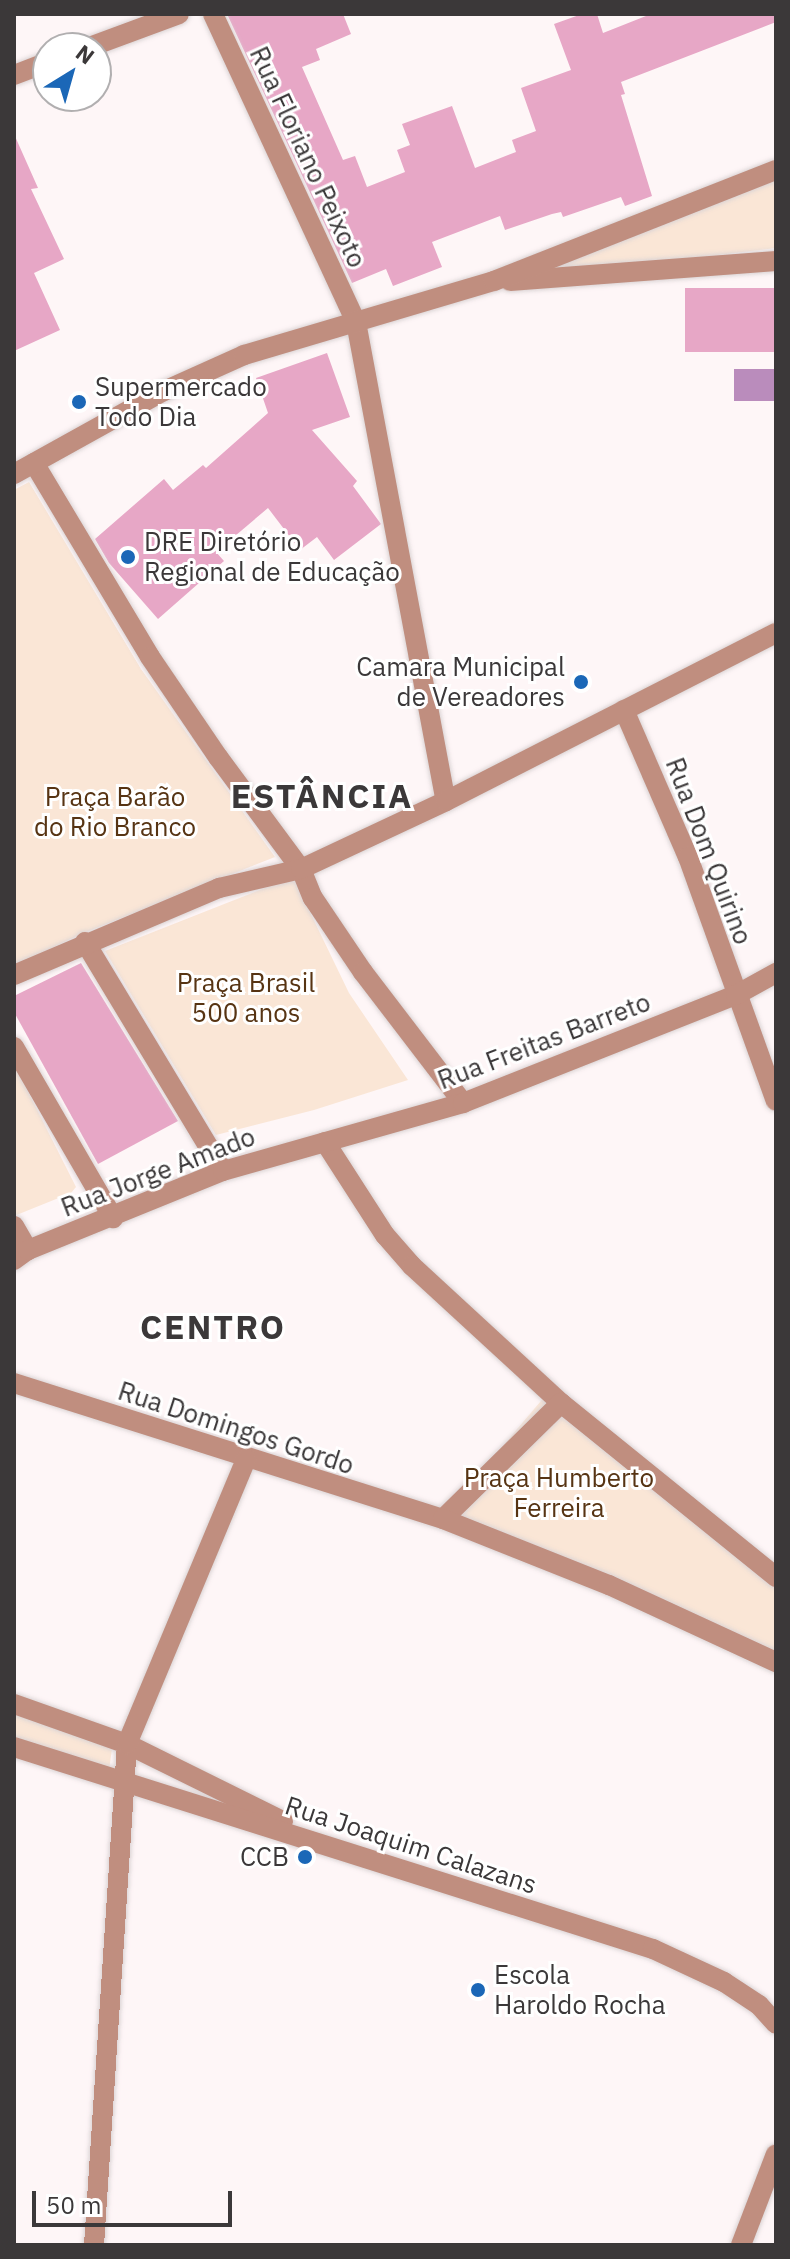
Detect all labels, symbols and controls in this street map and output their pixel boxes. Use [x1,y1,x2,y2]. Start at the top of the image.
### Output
north arrow [32,32,112,112]
text: N [70,38,101,70]
street label: Rua Floriano Peixoto [243,42,373,272]
place label: Supermercado Todo Dia [95,371,267,432]
marker: Supermercado Todo Dia [70,393,88,411]
place label: DRE Diretório Regional de Educação [144,526,400,588]
marker: DRE Diretório Regional de Educação [119,548,137,566]
place label: Camara Municipal de Vereadores [356,651,565,712]
marker: Camara Municipal de Vereadores [572,673,590,691]
street label: Rua Dom Quirino [659,753,759,949]
district label: ESTÂNCIA [231,776,413,816]
park label: Praça Barão do Rio Branco [34,781,196,842]
park label: Praça Brasil 500 anos [177,967,315,1028]
street label: Rua Freitas Barreto [433,986,655,1096]
street label: Rua Jorge Amado [57,1121,259,1223]
district label: CENTRO [140,1307,286,1347]
street label: Rua Domingos Gordo [114,1375,358,1481]
park label: Praça Humberto Ferreira [464,1462,654,1524]
street label: Rua Joaquim Calazans [281,1790,541,1900]
place label: CCB [240,1841,289,1873]
marker: CCB [296,1848,314,1866]
place label: Escola Haroldo Rocha [494,1959,666,2020]
marker: Escola Haroldo Rocha [469,1981,487,1999]
scale bar [36,2175,236,2225]
text: 50 m [46,2189,101,2221]

